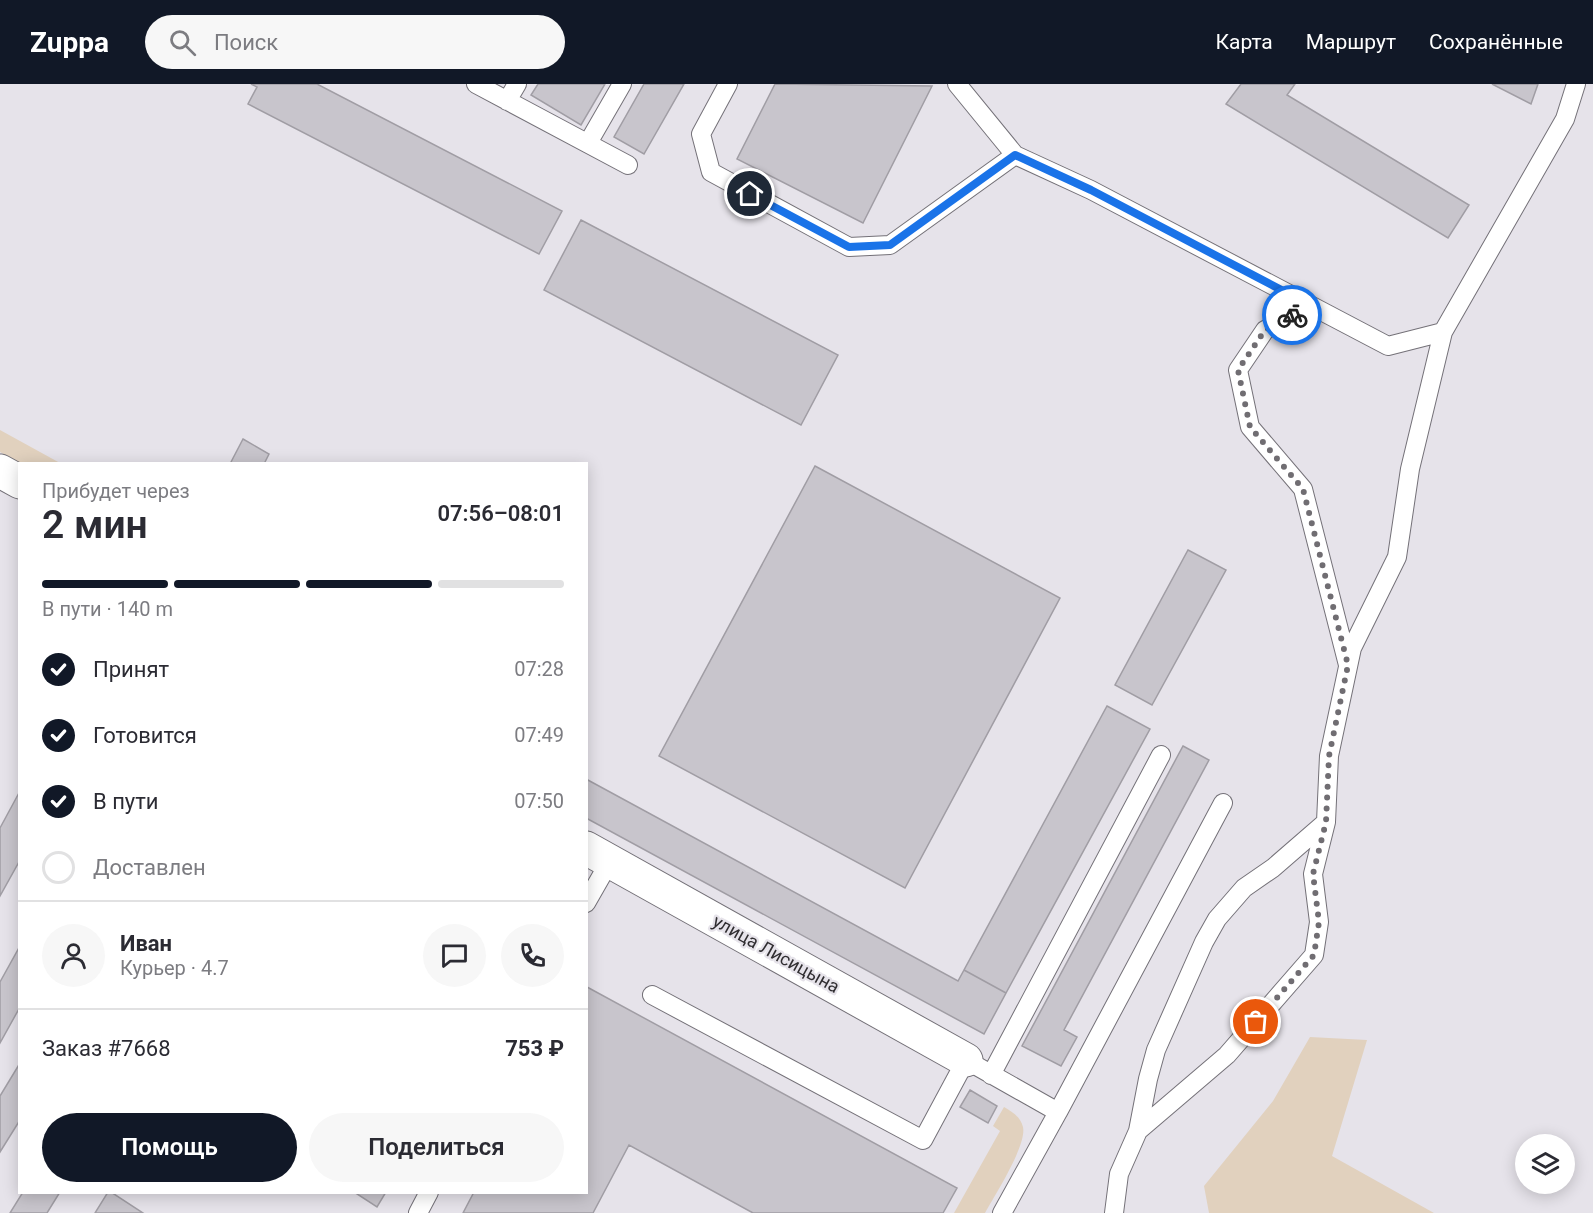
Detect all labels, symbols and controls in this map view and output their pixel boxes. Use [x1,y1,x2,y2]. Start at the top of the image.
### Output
search box [145,15,565,69]
text: Zuppa [30,26,109,59]
icon: search [166,26,199,59]
text: Поиск [214,30,278,55]
text: Карта [1216,30,1273,54]
text: Маршрут [1306,30,1396,54]
text: Сохранённые [1429,30,1563,54]
pin [724,168,775,219]
icon: home [733,177,766,210]
courier [1262,285,1322,345]
icon: bike [1276,299,1309,332]
text: Прибудет через [42,479,190,503]
text: 07:56–08:01 [437,501,564,526]
text: 2 мин [42,502,148,548]
text: В пути · 140 m [42,597,173,621]
icon: check [42,653,75,686]
text: Принят [93,657,169,682]
text: 07:28 [514,657,564,681]
icon: check [42,719,75,752]
text: Готовится [93,723,197,748]
text: 07:49 [514,723,564,747]
icon: check [42,785,75,818]
text: В пути [93,789,159,814]
text: 07:50 [514,789,564,813]
text: Доставлен [93,855,206,880]
street label: улица Лисицына [709,910,843,997]
button: person [42,924,105,987]
button: chat [423,924,486,987]
button: phone [501,924,564,987]
text: Иван [120,931,172,956]
text: Курьер · 4.7 [120,956,229,980]
pin [1230,996,1281,1047]
icon: bag [1239,1005,1272,1038]
text: Заказ #7668 [42,1036,171,1061]
text: 753 ₽ [505,1036,564,1061]
button: Помощь [42,1113,297,1182]
button: Поделиться [309,1113,564,1182]
map controls [1515,1134,1575,1194]
button: layers [1515,1134,1575,1194]

